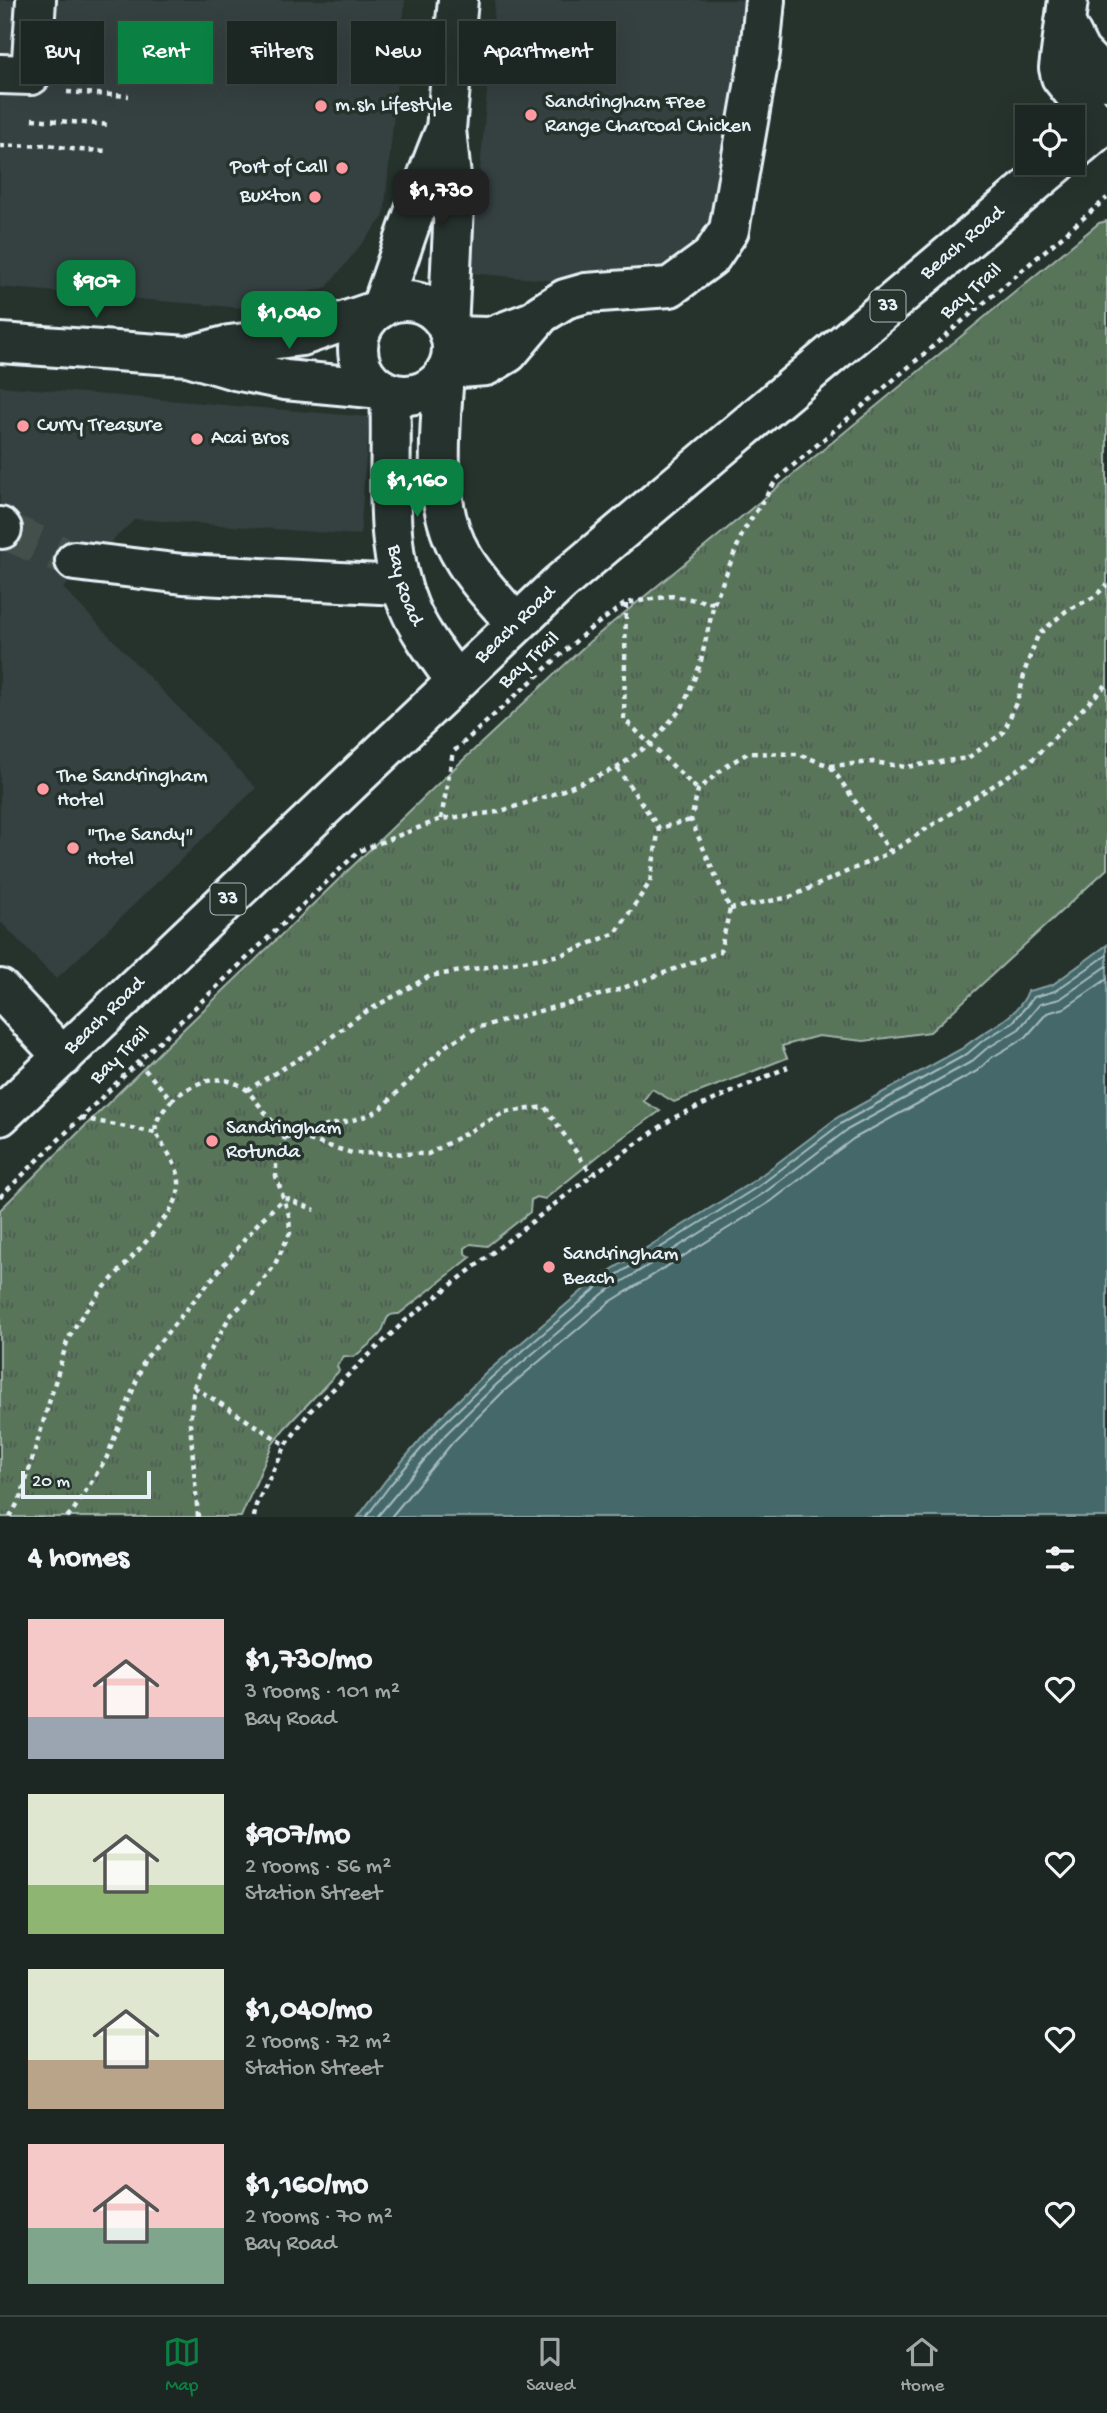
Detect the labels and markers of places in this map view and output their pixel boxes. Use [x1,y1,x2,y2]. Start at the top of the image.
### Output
place label: Sandringham Free Range Charcoal Chicken [545,91,751,140]
place label: m.sh Lifestyle [335,94,453,119]
marker: m.sh Lifestyle [313,98,329,114]
marker: Sandringham Free Range Charcoal Chicken [523,107,539,123]
place label: Port of Call [229,156,328,181]
marker: Port of Call [334,160,350,176]
pin: $1,730 [384,170,498,229]
place label: Buxton [239,185,301,210]
marker: Buxton [307,189,323,205]
pin: $907 [55,260,137,320]
pin: $1,040 [232,292,346,351]
place label: Curry Treasure [37,414,163,439]
marker: Curry Treasure [15,418,31,434]
place label: Acai Bros [211,427,290,452]
marker: Acai Bros [189,431,205,447]
pin: $1,160 [360,460,474,519]
place label: The Sandringham Hotel [56,765,208,814]
marker: The Sandringham Hotel [35,781,51,797]
place label: "The Sandy" Hotel [87,824,194,873]
marker: "The Sandy" Hotel [65,840,81,856]
place label: Sandringham Rotunda [226,1117,342,1166]
marker: Sandringham Rotunda [204,1133,220,1149]
place label: Sandringham Beach [562,1243,679,1292]
marker: Sandringham Beach [541,1259,557,1275]

